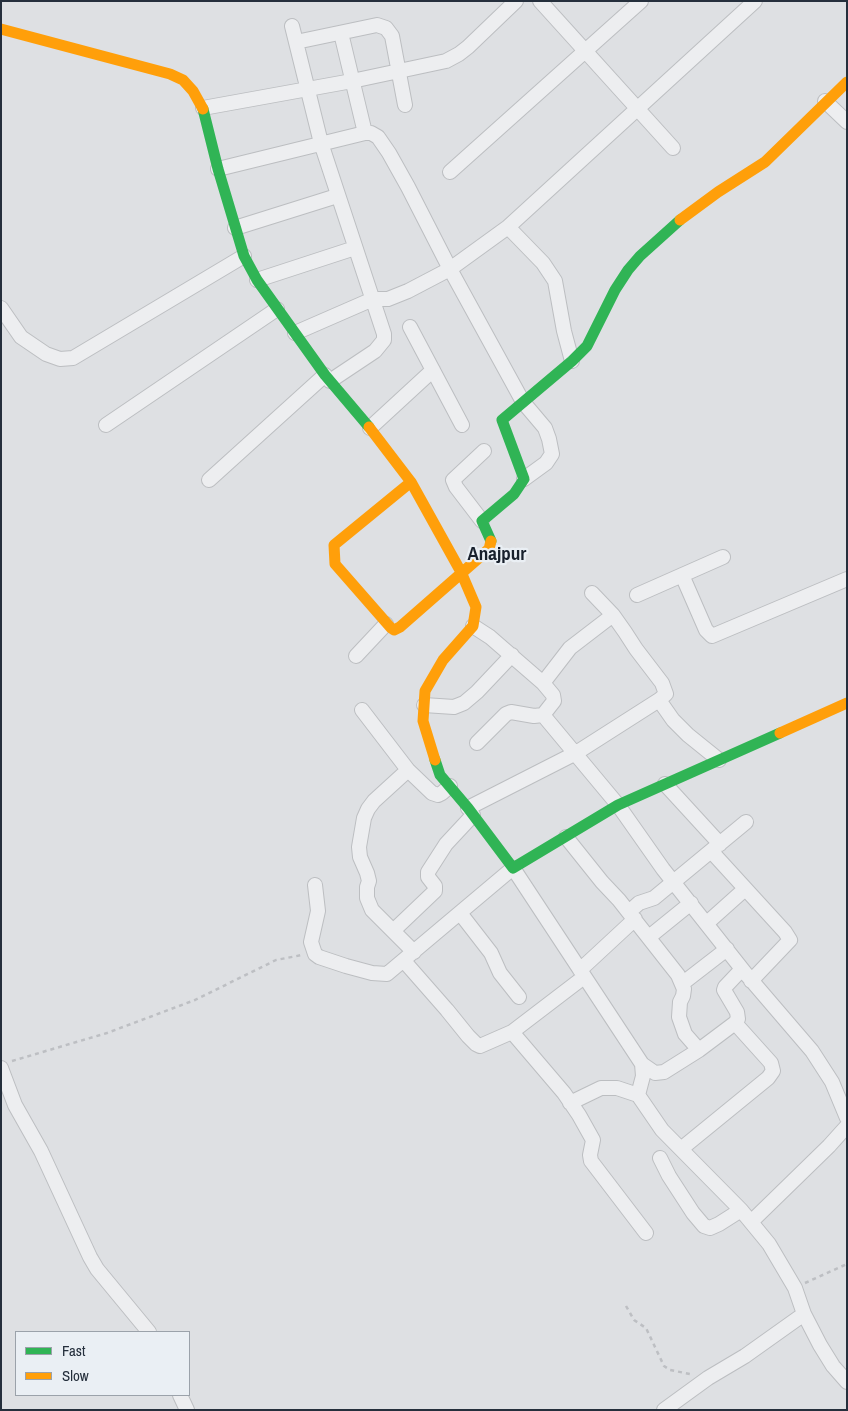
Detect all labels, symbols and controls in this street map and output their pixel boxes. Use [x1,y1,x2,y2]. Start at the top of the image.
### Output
district label: Anajpur [468,544,526,566]
legend [15,1331,190,1396]
text: Fast [62,1340,85,1361]
text: Slow [62,1365,89,1386]

